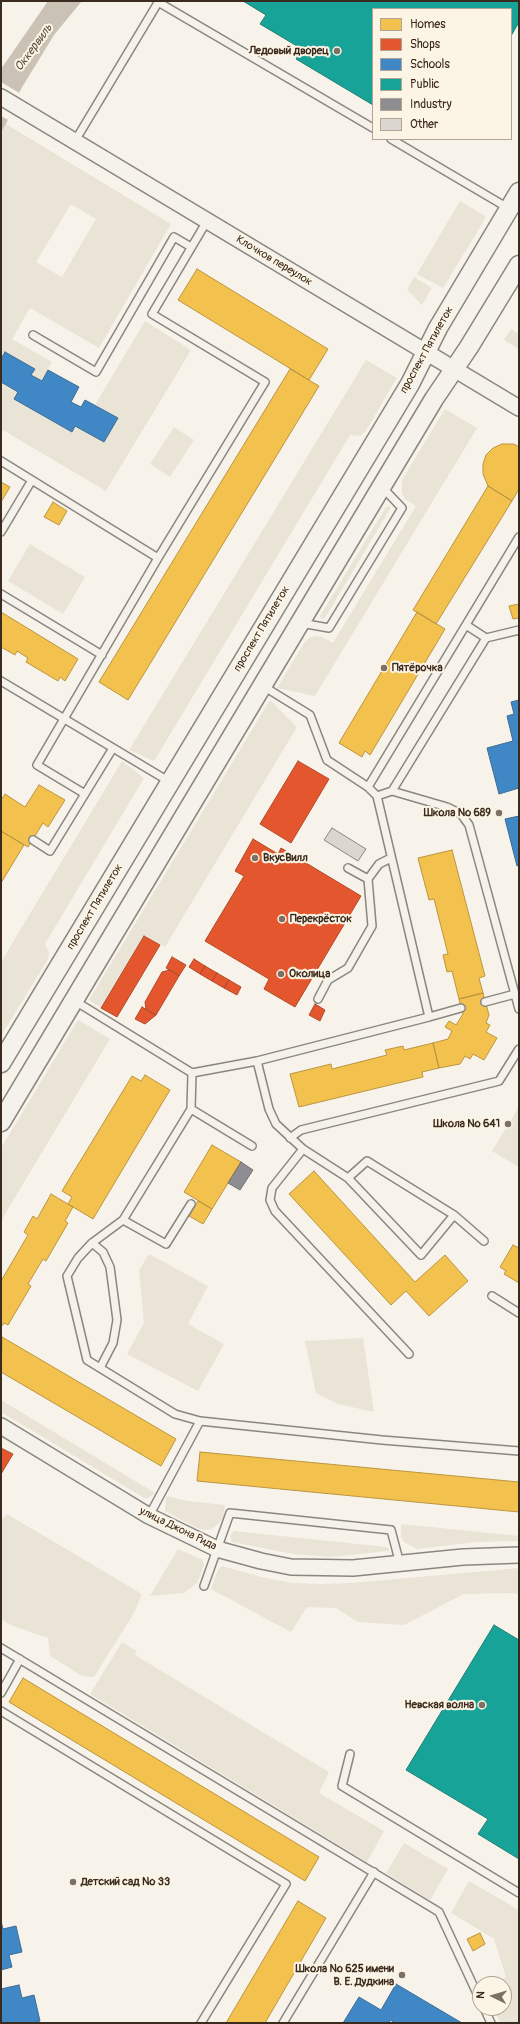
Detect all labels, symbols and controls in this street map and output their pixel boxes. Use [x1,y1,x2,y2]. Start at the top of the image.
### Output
legend [372,8,512,140]
text: Homes [410,17,446,32]
water label: Оккервиль [12,22,56,74]
text: Shops [410,37,440,52]
place label: Ледовый дворец [249,44,329,58]
marker: Ледовый дворец [332,46,342,56]
text: Schools [410,57,450,72]
text: Public [410,77,440,92]
text: Industry [410,97,452,112]
text: Other [410,117,438,132]
street label: Клочков переулок [233,233,315,289]
street label: проспект Пятилеток [398,304,456,396]
street label: проспект Пятилеток [231,584,293,674]
place label: Пятёрочка [392,661,443,675]
marker: Пятёрочка [379,663,389,673]
place label: Школа № 689 [424,806,491,820]
marker: Школа № 689 [494,808,504,818]
place label: ВкусВилл [263,851,308,865]
marker: ВкусВилл [250,853,260,863]
street label: проспект Пятилеток [64,862,126,952]
place label: Перекрёсток [290,912,352,926]
marker: Перекрёсток [277,914,287,924]
place label: Околица [289,967,330,981]
marker: Околица [276,969,286,979]
place label: Школа № 641 [433,1117,500,1131]
marker: Школа № 641 [503,1119,513,1129]
street label: улица Джона Рида [137,1505,219,1553]
place label: Невская волна [405,1698,474,1712]
marker: Невская волна [477,1700,487,1710]
place label: Детский сад № 33 [81,1875,170,1889]
marker: Детский сад № 33 [68,1877,78,1887]
place label: Школа № 625 имени В. Е. Дудкина [296,1962,394,1988]
marker: Школа № 625 имени В. Е. Дудкина [397,1970,407,1980]
north arrow [472,1976,512,2016]
text: N [474,1991,487,1999]

